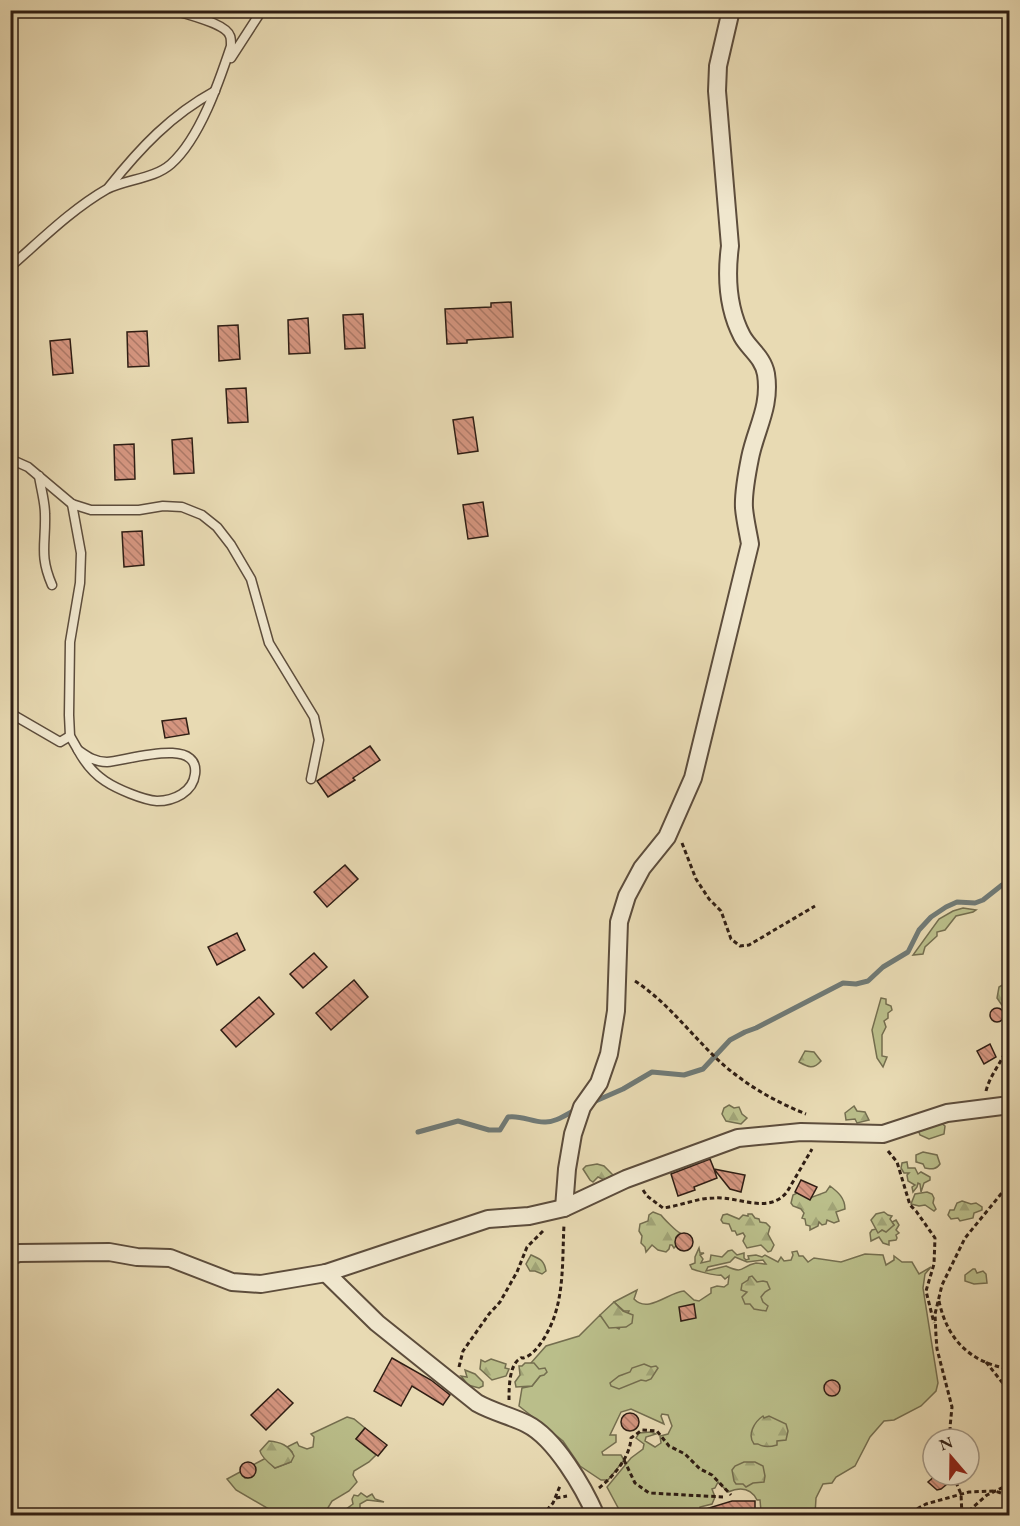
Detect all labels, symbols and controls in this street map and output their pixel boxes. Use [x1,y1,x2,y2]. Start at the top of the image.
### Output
north arrow [921,1427,981,1487]
text: N [936,1431,956,1455]

